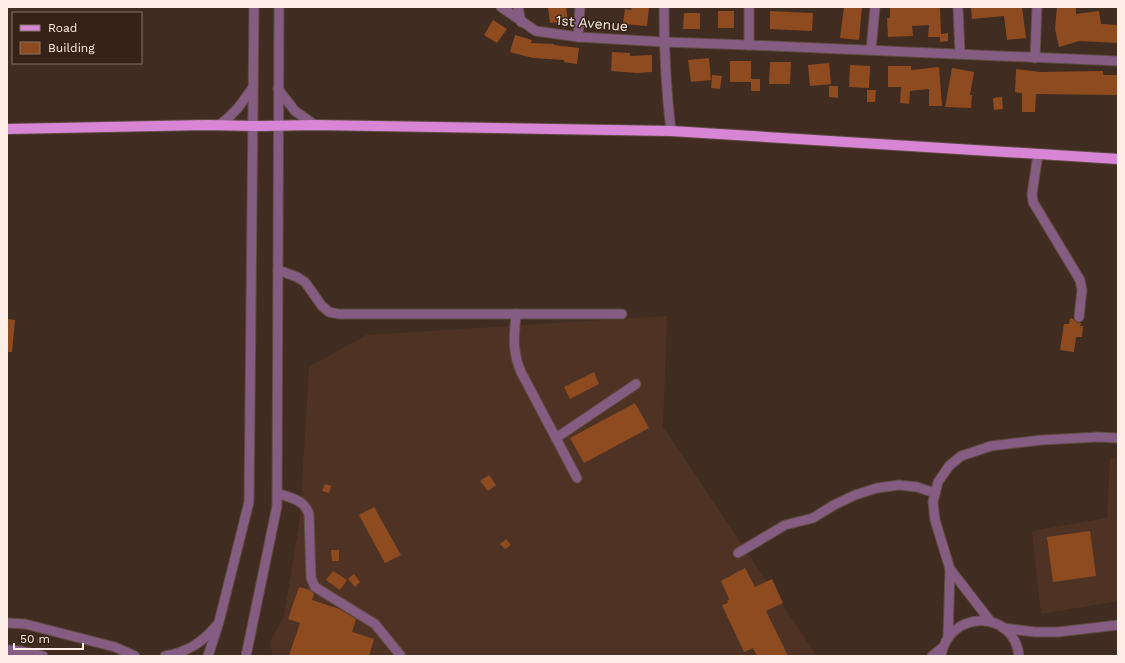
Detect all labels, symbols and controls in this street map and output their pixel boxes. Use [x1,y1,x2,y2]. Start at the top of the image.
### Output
legend [12,12,142,64]
street label: 1st Avenue [555,12,629,34]
text: Road [48,21,77,35]
text: Building [48,41,95,55]
scale bar [14,625,83,651]
text: 50 m [20,632,50,646]

